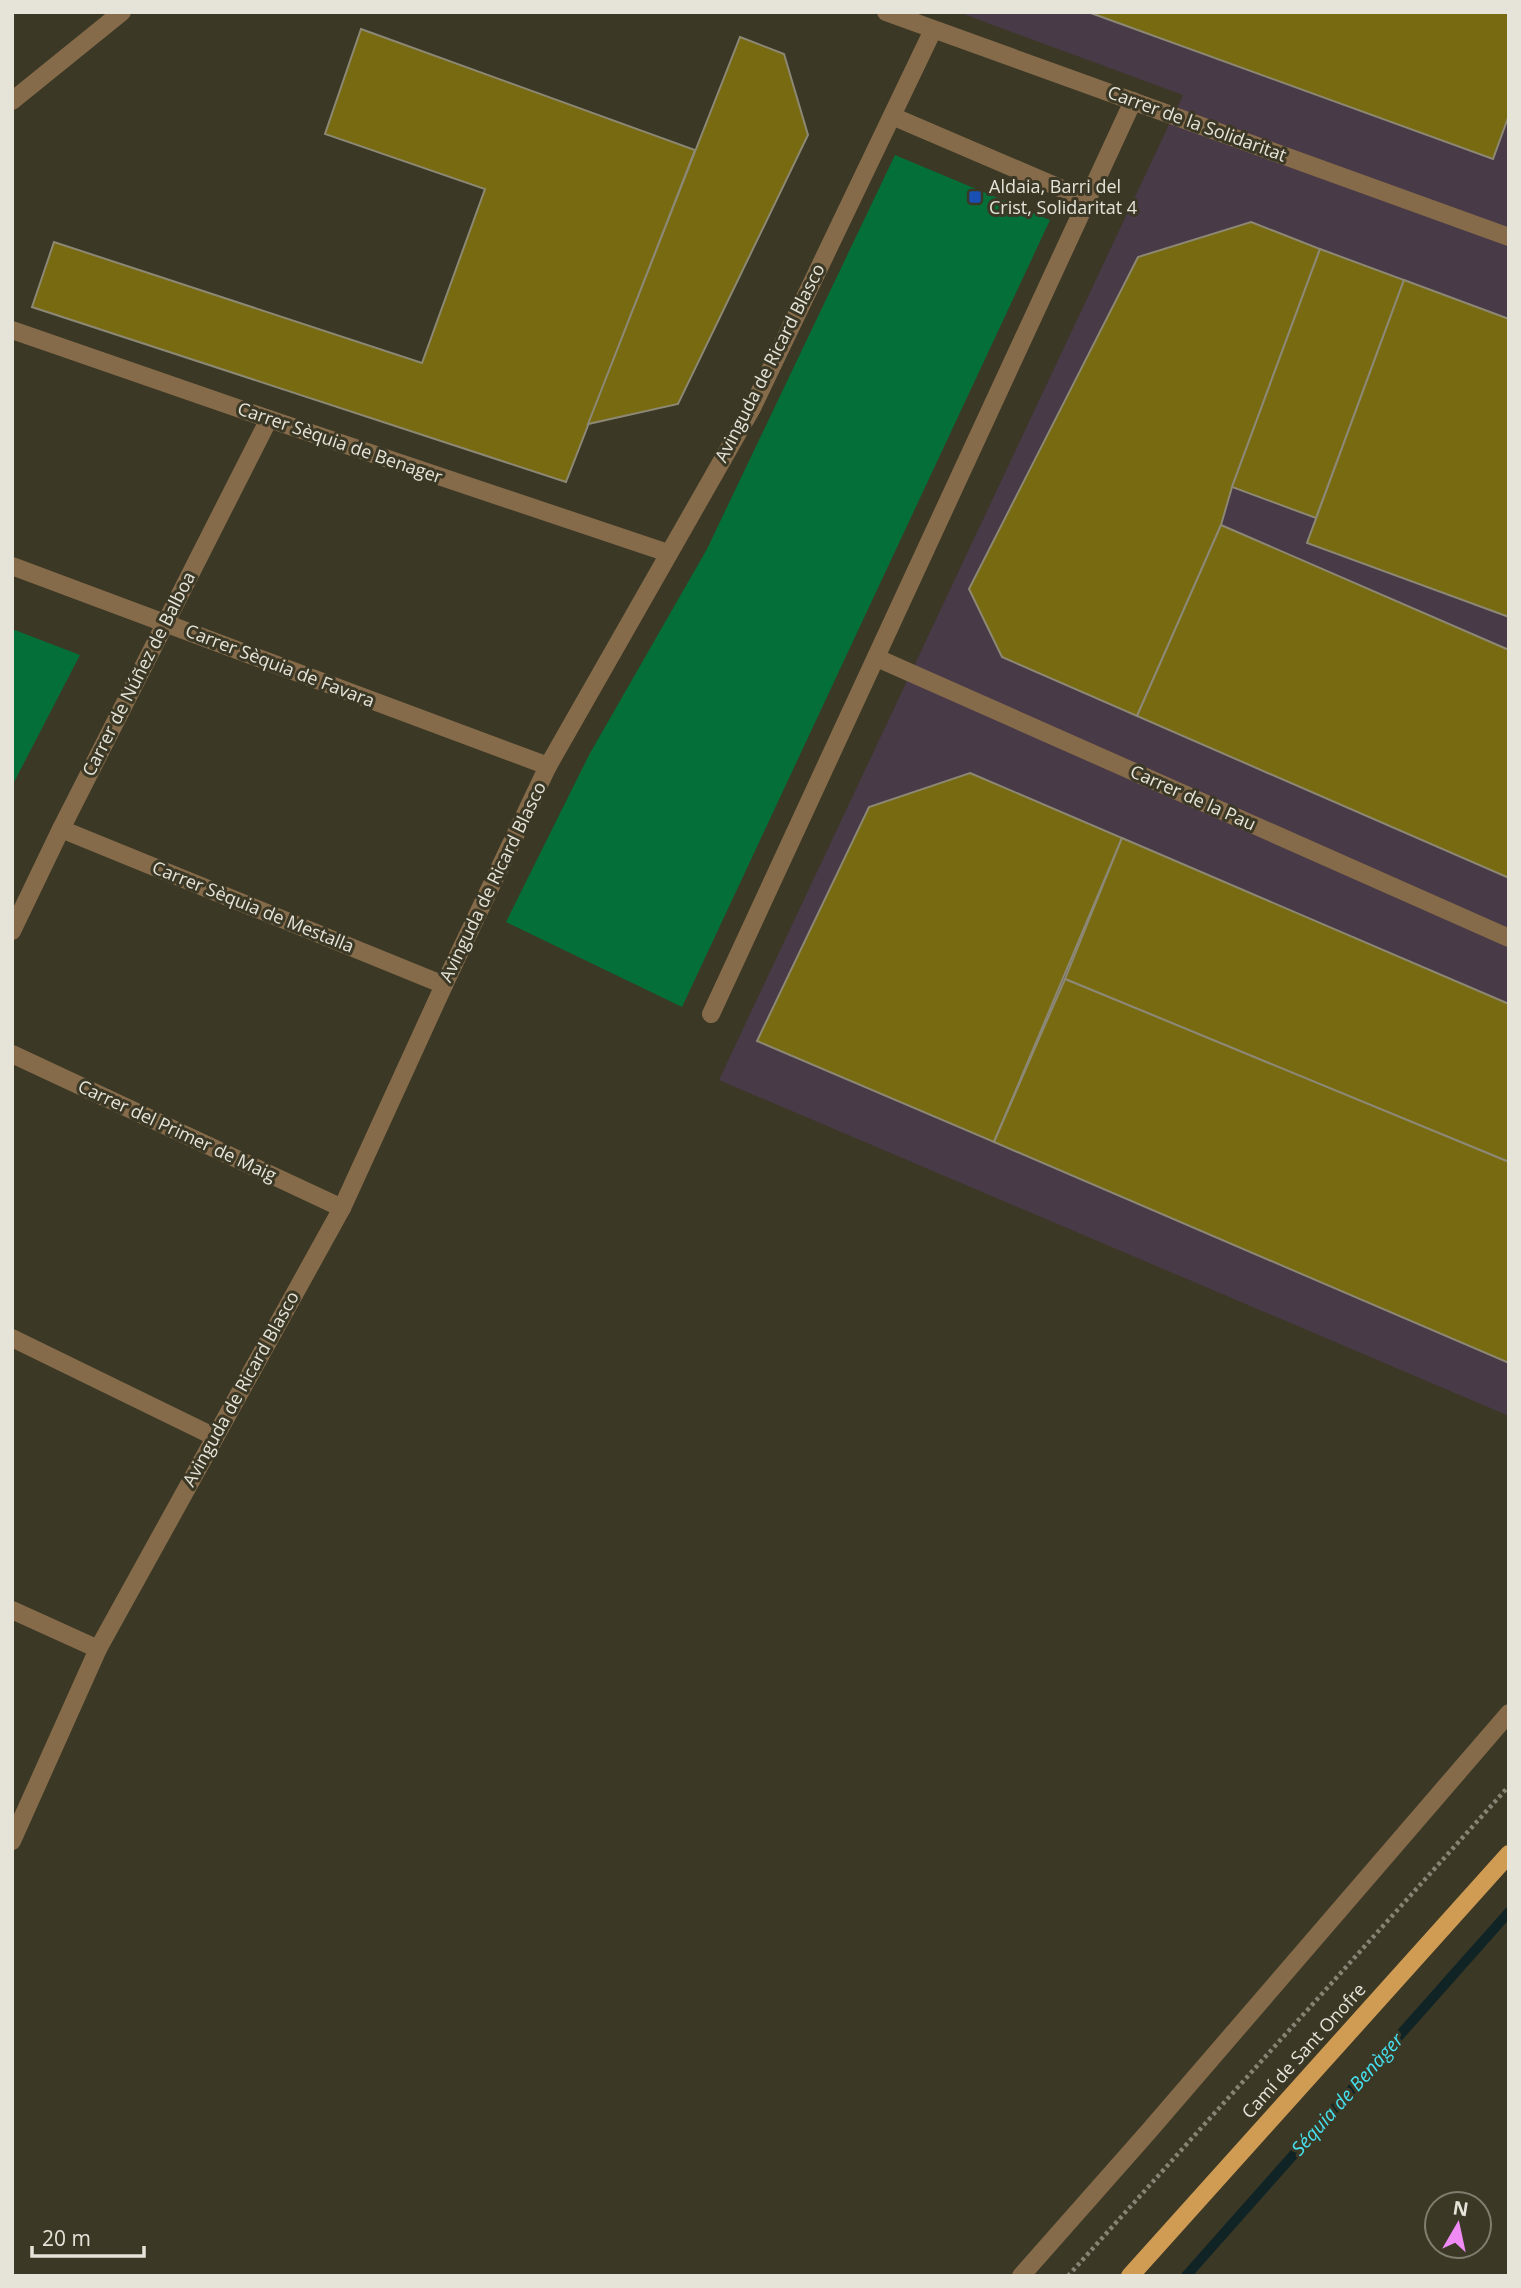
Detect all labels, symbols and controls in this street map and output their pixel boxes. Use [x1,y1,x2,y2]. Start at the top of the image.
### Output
street label: Carrer de la Solidaritat [1105,80,1290,167]
place label: Aldaia, Barri del Crist, Solidaritat 4 [989,174,1137,219]
marker: Aldaia, Barri del Crist, Solidaritat 4 [967,189,983,205]
street label: Avinguda de Ricard Blasco [709,259,830,466]
street label: Carrer Sèquia de Benager [235,396,447,489]
street label: Carrer de Núñez de Balboa [76,567,200,780]
street label: Carrer Sèquia de Favara [182,618,378,712]
street label: Carrer de la Pau [1127,759,1260,836]
street label: Avinguda de Ricard Blasco [433,778,551,986]
street label: Carrer Sèquia de Mestalla [149,855,358,958]
street label: Carrer del Primer de Maig [74,1073,281,1187]
street label: Avinguda de Ricard Blasco [176,1287,304,1490]
street label: Camí de Sant Onofre [1236,1977,1371,2123]
water label: Séquia de Benàger [1285,2026,1410,2161]
north arrow [1423,2190,1493,2260]
text: N [1451,2194,1470,2222]
scale bar [32,2214,144,2258]
text: 20 m [42,2224,91,2252]

